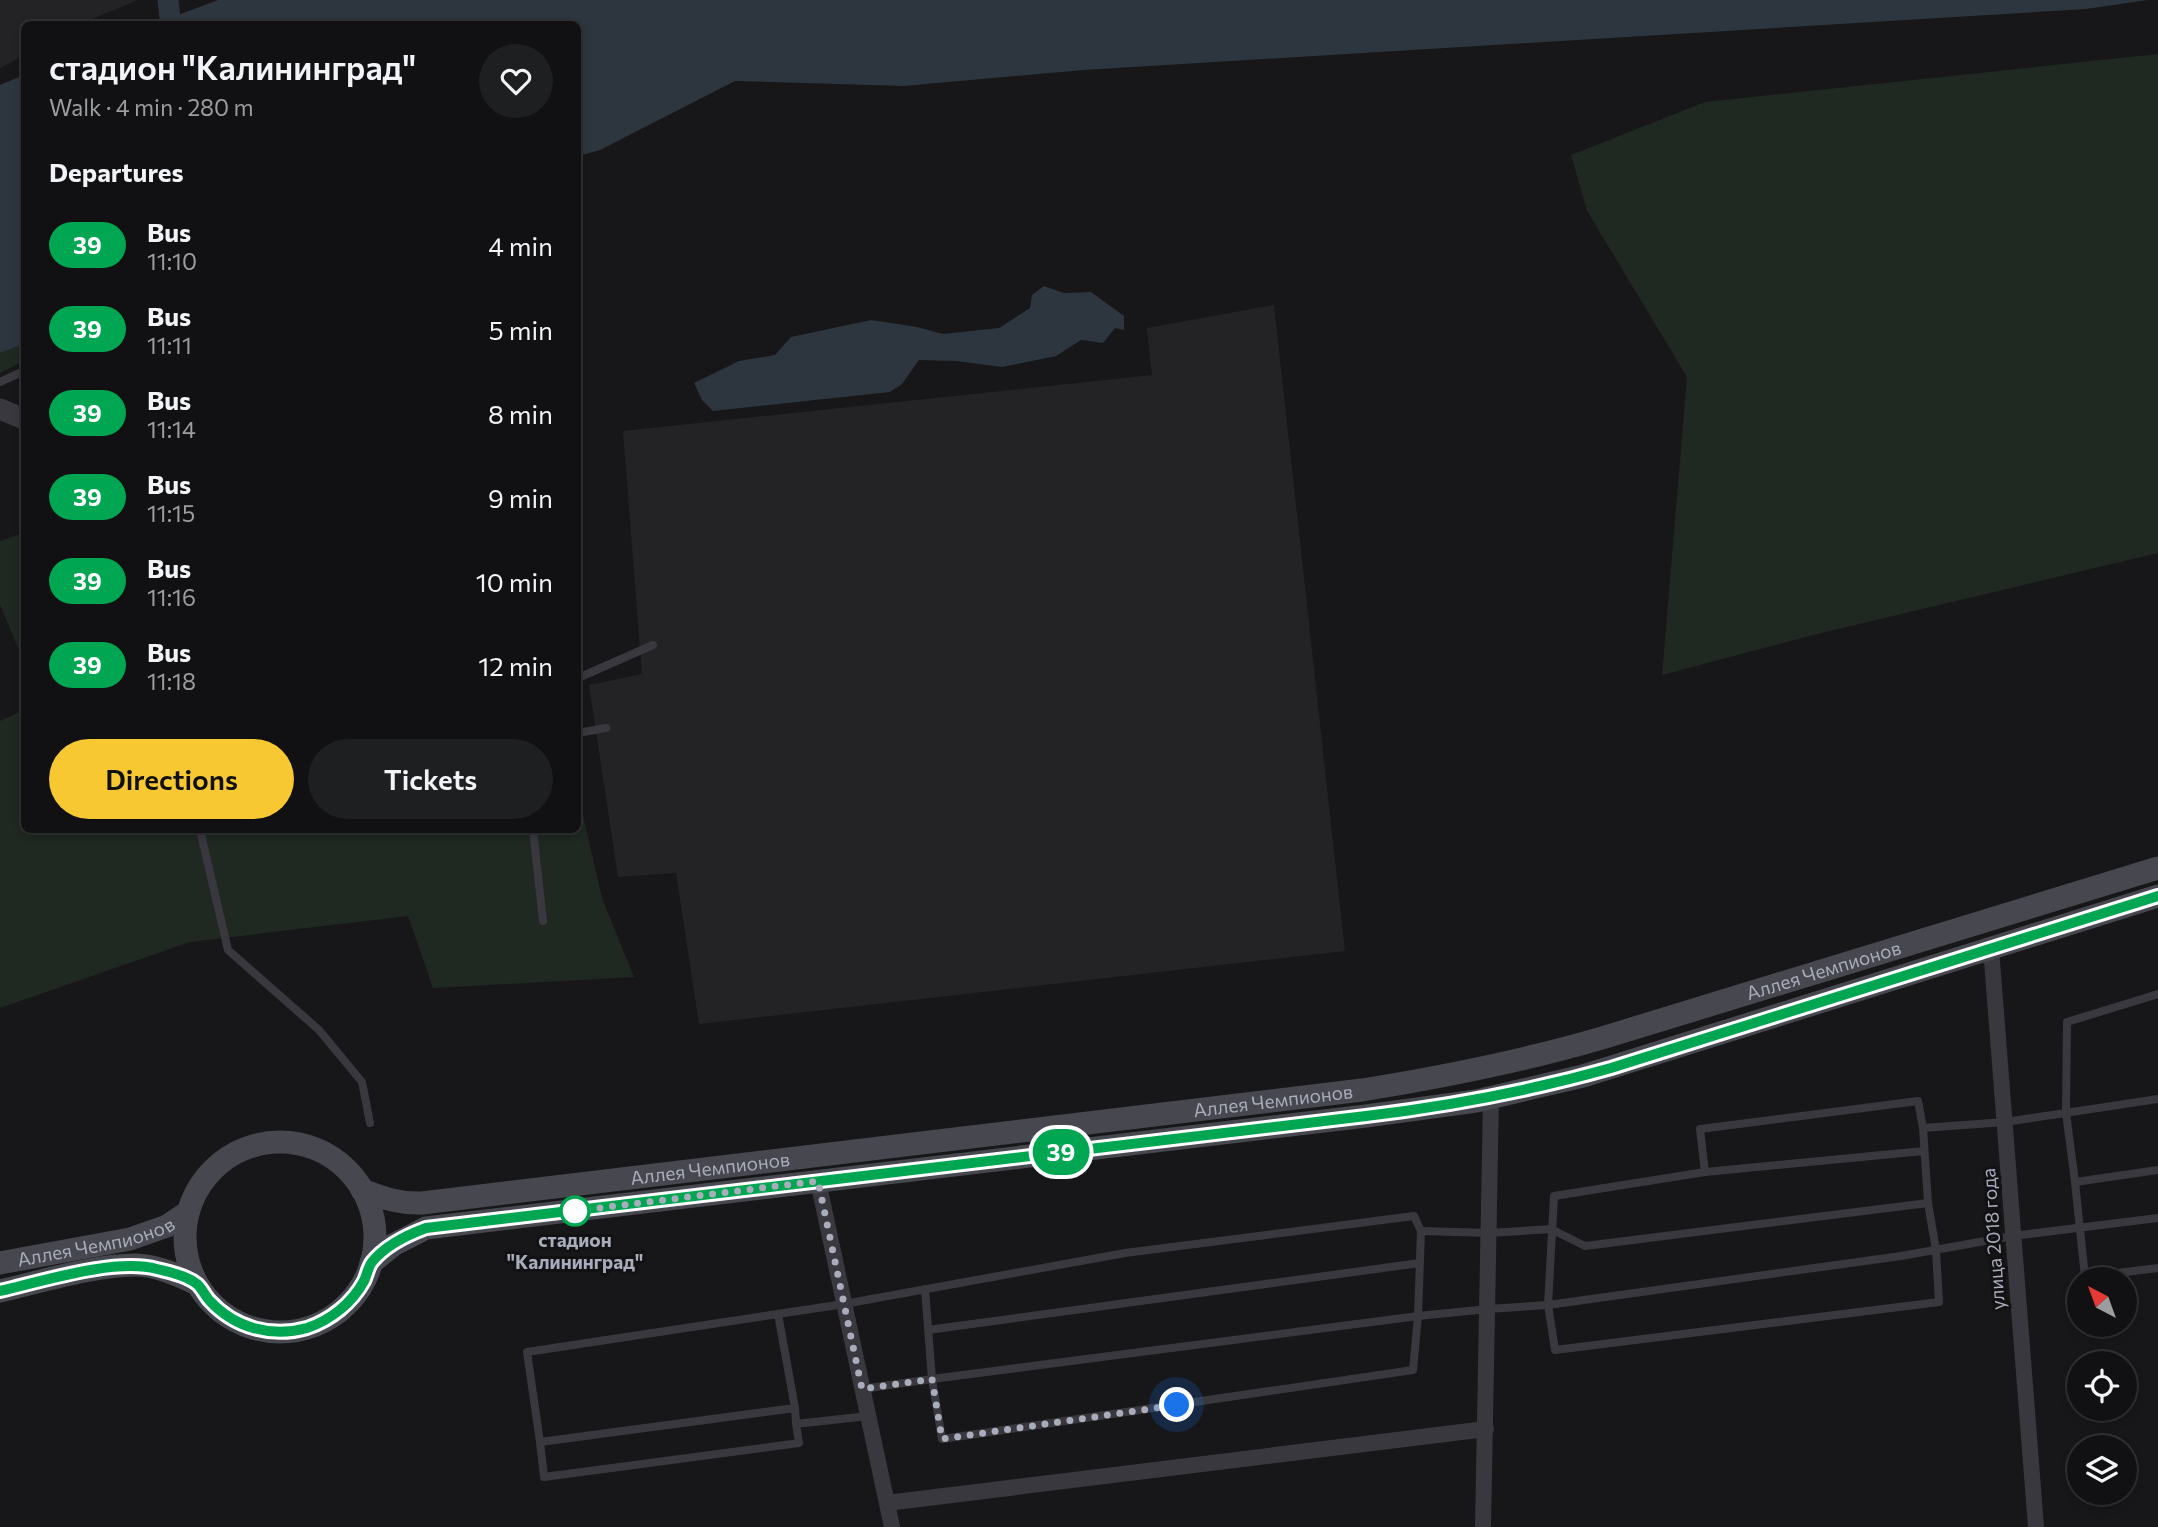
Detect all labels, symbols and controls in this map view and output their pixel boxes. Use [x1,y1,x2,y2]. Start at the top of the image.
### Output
button: heart [479,44,553,118]
text: стадион "Калининград" [49,46,416,87]
text: Walk · 4 min · 280 m [49,93,254,121]
text: Departures [49,156,184,187]
text: Bus [147,216,191,247]
text: 39 [73,230,102,259]
text: 4 min [488,230,553,261]
text: 11:10 [147,247,197,275]
text: Bus [147,300,191,331]
text: 39 [73,314,102,343]
text: 5 min [489,314,553,345]
text: 11:11 [147,331,192,359]
text: Bus [147,384,191,415]
text: 39 [73,398,102,427]
text: 8 min [488,398,553,429]
text: 11:14 [147,415,196,443]
text: Bus [147,468,191,499]
text: 39 [73,482,102,511]
text: 9 min [488,482,553,513]
text: 11:15 [147,499,195,527]
text: Bus [147,552,191,583]
text: 39 [73,566,102,595]
text: 10 min [476,566,553,597]
text: 11:16 [147,583,196,611]
text: Bus [147,636,191,667]
text: 39 [73,650,102,679]
text: 12 min [478,650,553,681]
text: 11:18 [147,667,196,695]
button: Directions [49,739,294,819]
button: Tickets [308,739,553,819]
street label: Аллея Чемпионов [1743,935,1904,1004]
street label: Аллея Чемпионов [1192,1079,1354,1121]
line badge: 39 [1030,1129,1092,1175]
text: 39 [1047,1137,1075,1166]
street label: Аллея Чемпионов [629,1147,791,1189]
street label: улица 2018 года [1976,1167,2009,1311]
marker: стадион "Калининград" [560,1196,590,1226]
street label: Аллея Чемпионов [15,1212,179,1271]
place label: стадион "Калининград" [507,1228,643,1273]
north arrow [2067,1267,2137,1337]
map controls [2067,1267,2137,1505]
button: locate [2067,1351,2137,1421]
your location [1159,1387,1194,1422]
button: layers [2067,1435,2137,1505]

